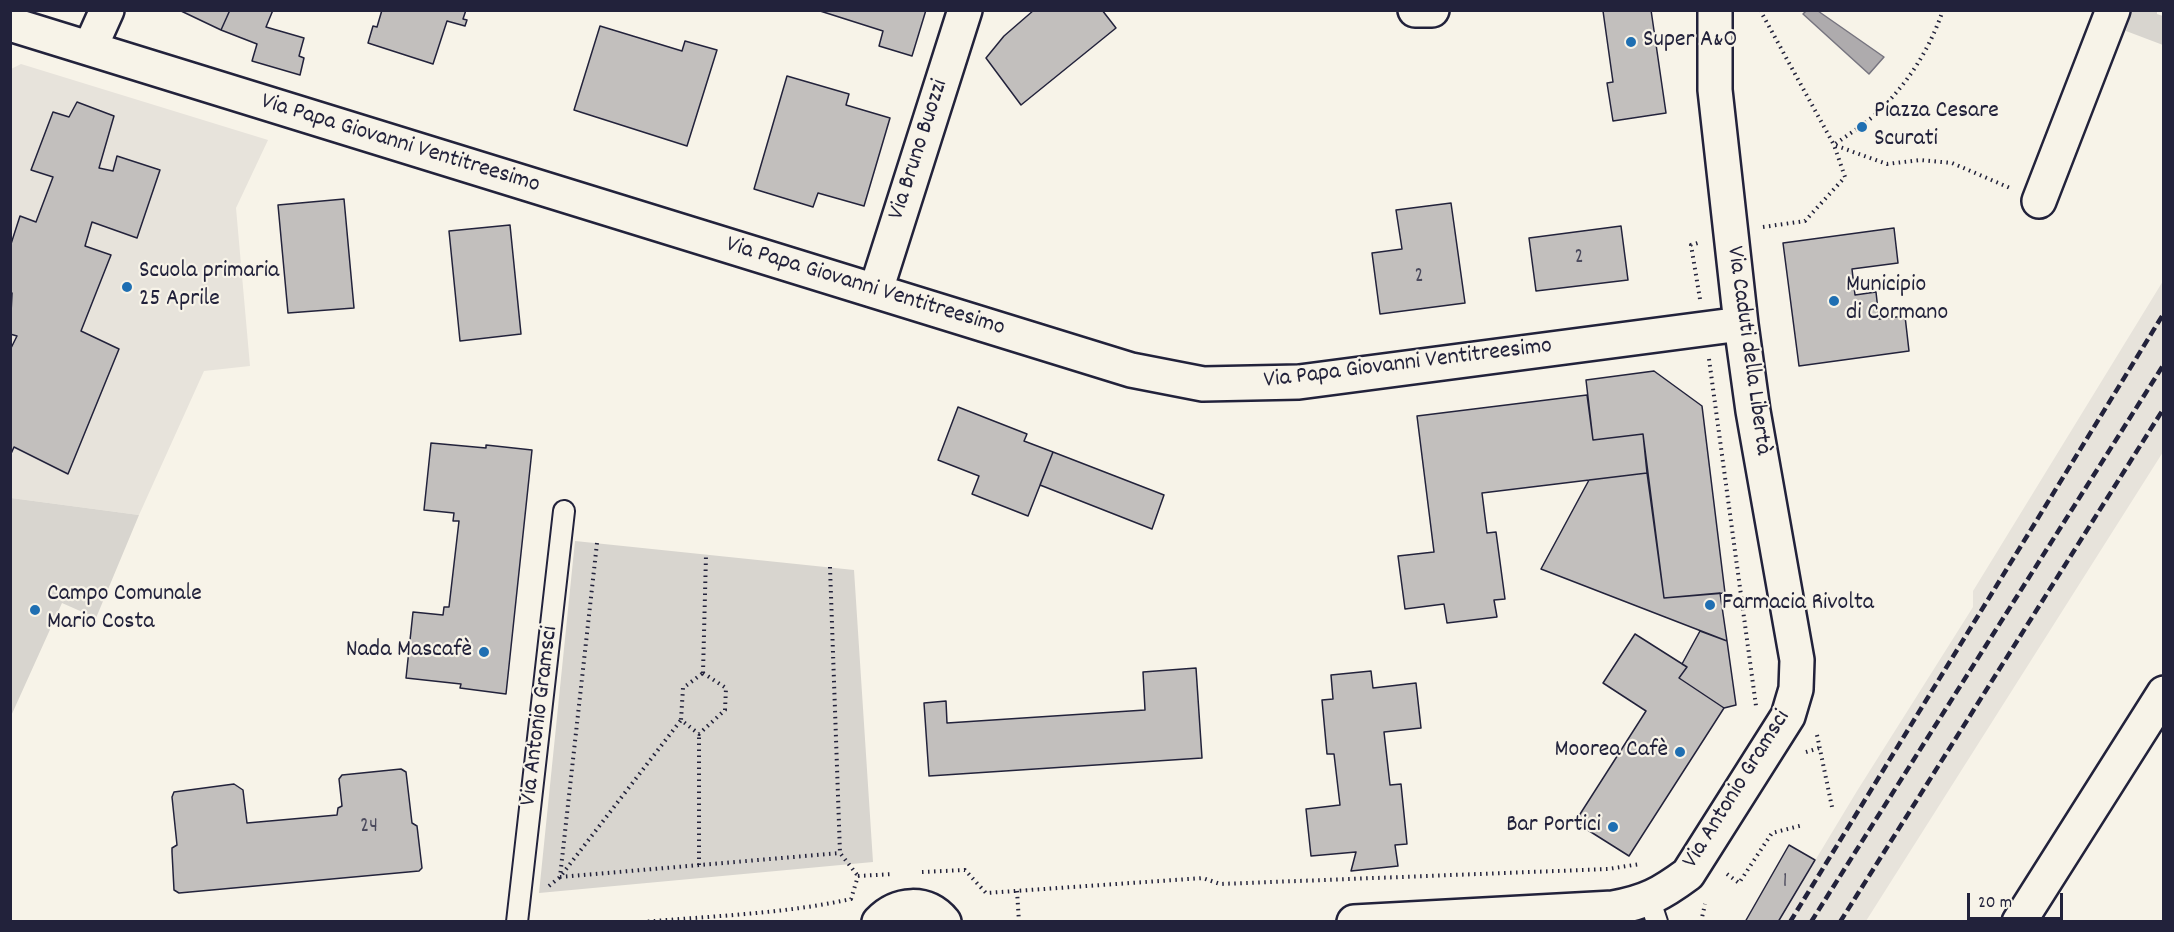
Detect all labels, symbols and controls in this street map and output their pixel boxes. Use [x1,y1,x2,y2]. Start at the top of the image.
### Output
place label: Super A&O [1643,28,1737,56]
marker: Super A&O [1624,35,1638,49]
street label: Via Bruno Buozzi [884,76,956,224]
street label: Via Papa Giovanni Ventitreesimo [257,89,543,201]
place label: Piazza Cesare Scurati [1874,99,1999,155]
marker: Piazza Cesare Scurati [1855,120,1869,134]
street label: Via Papa Giovanni Ventitreesimo [722,232,1008,344]
street label: Via Caduti della Libertà [1718,245,1776,457]
house number: 2 [1574,246,1584,272]
place label: Scuola primaria 25 Aprile [139,259,279,315]
house number: 2 [1414,265,1424,291]
place label: Municipio di Cormano [1846,273,1948,329]
marker: Scuola primaria 25 Aprile [120,280,134,294]
marker: Municipio di Cormano [1827,294,1841,308]
street label: Via Papa Giovanni Ventitreesimo [1262,333,1554,397]
place label: Campo Comunale Mario Costa [47,582,202,638]
place label: Farmacia Rivolta [1722,591,1874,619]
marker: Farmacia Rivolta [1703,598,1717,612]
marker: Campo Comunale Mario Costa [28,603,42,617]
street label: Via Antonio Gramsci [516,624,566,808]
place label: Nada Mascafè [346,638,472,666]
marker: Nada Mascafè [477,645,491,659]
street label: Via Antonio Gramsci [1678,706,1798,874]
place label: Moorea Cafè [1554,738,1668,766]
marker: Moorea Cafè [1673,745,1687,759]
place label: Bar Portici [1506,813,1601,841]
house number: 24 [360,815,378,841]
marker: Bar Portici [1606,820,1620,834]
house number: 1 [1783,870,1787,896]
scale bar [1970,881,2066,919]
text: 20 m [1978,891,2012,916]

